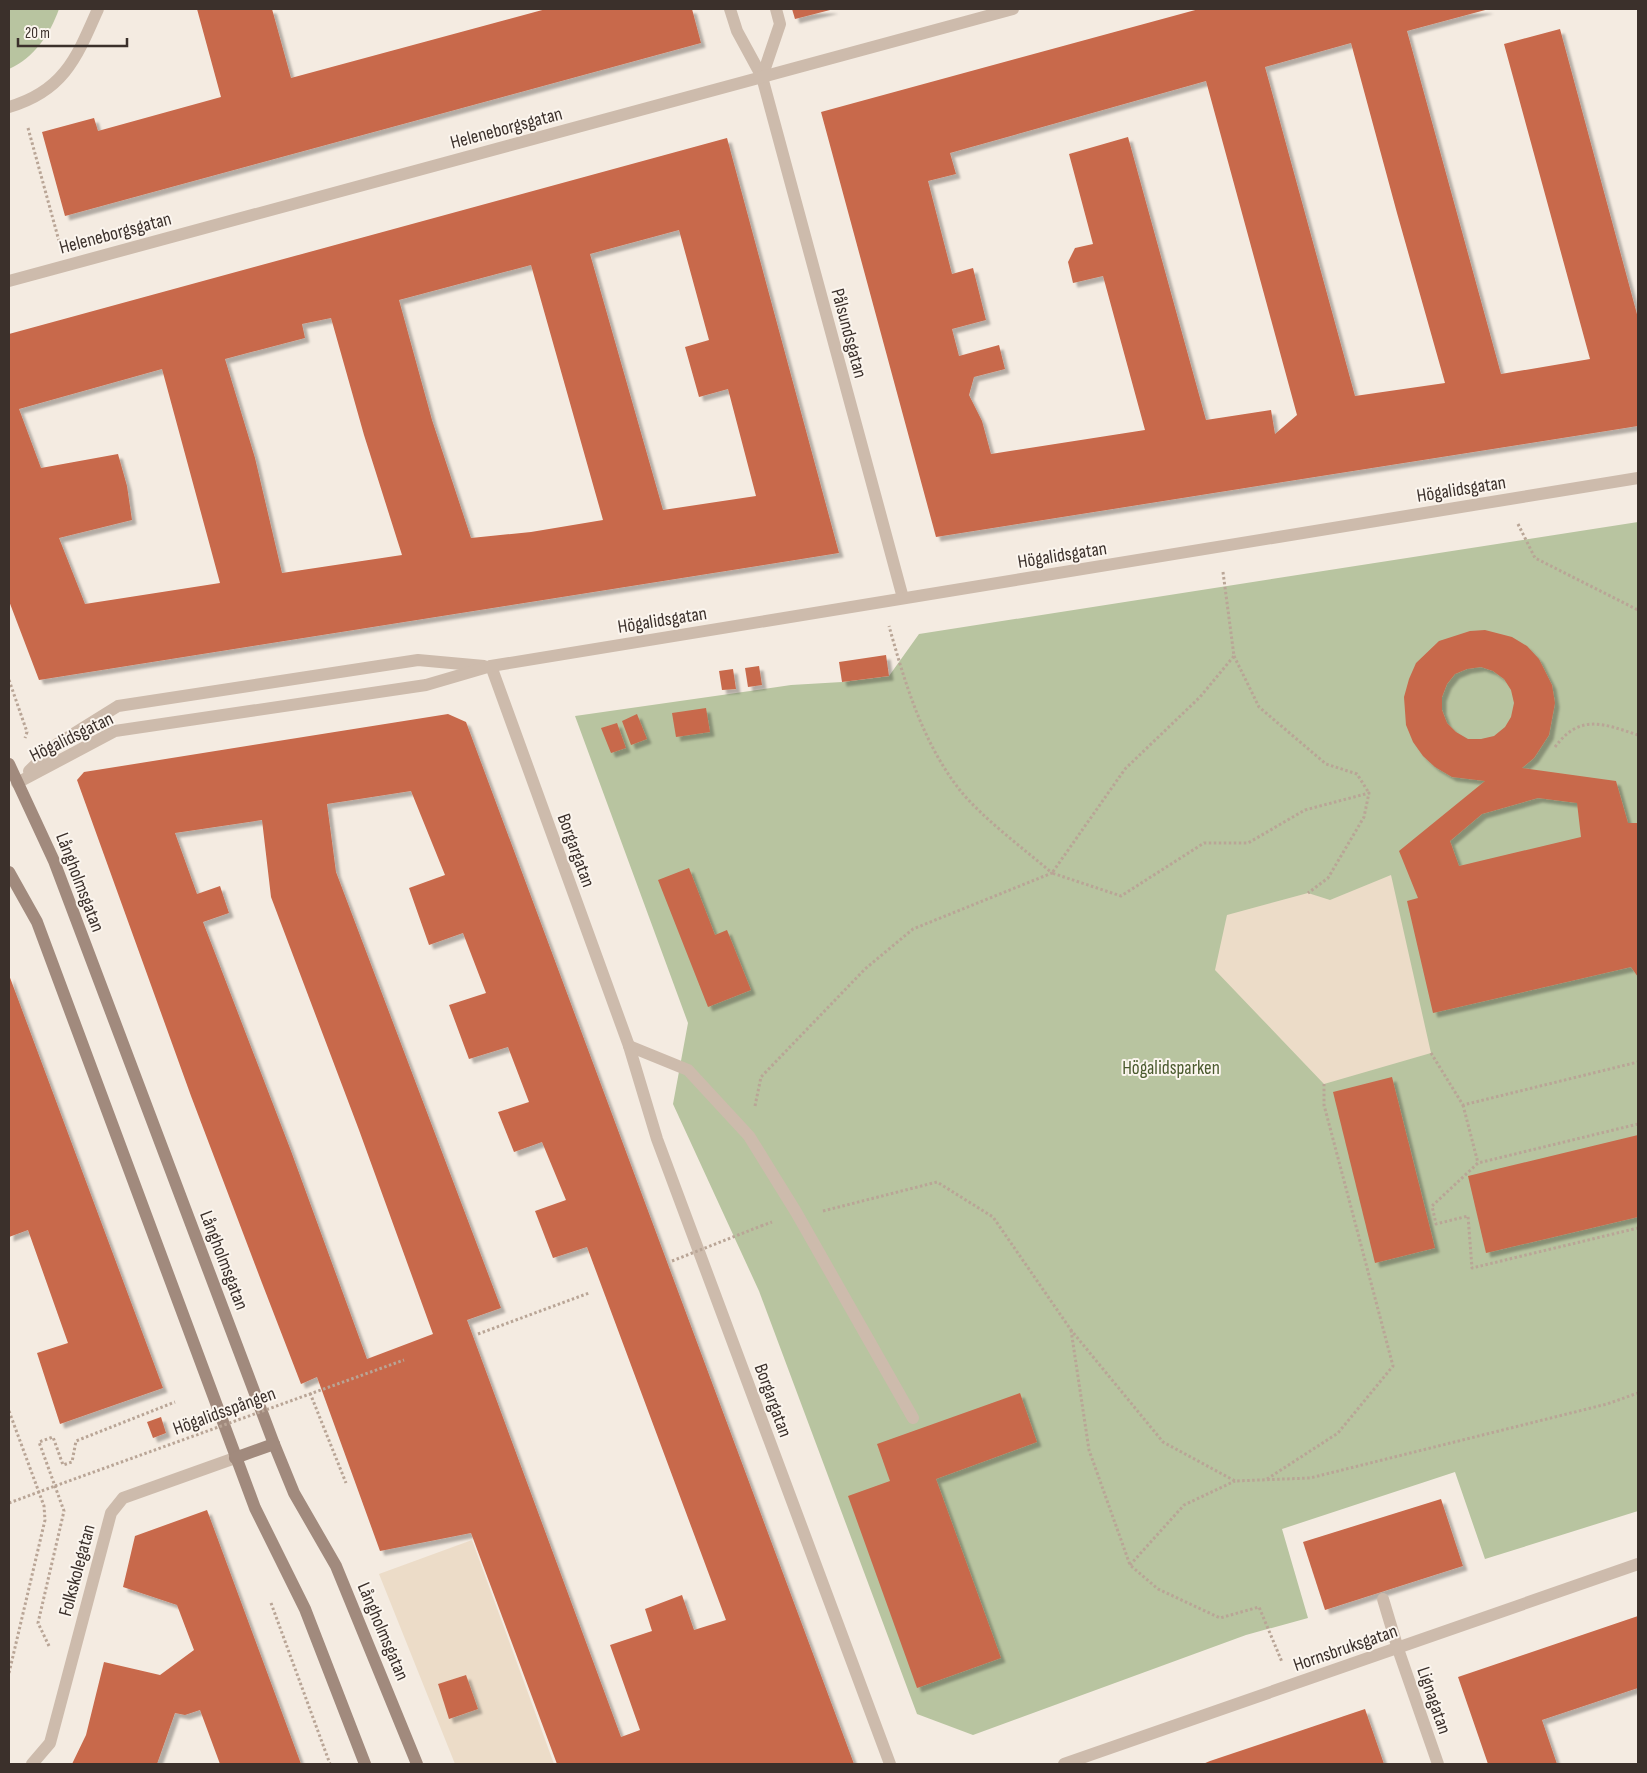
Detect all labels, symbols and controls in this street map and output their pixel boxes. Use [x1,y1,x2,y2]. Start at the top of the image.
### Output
scale bar [18,15,126,47]
text: 20 m [25,24,50,43]
street label: Heleneborgsgatan [448,102,565,154]
street label: Heleneborgsgatan [57,207,174,259]
street label: Pålsundsgatan [826,286,872,381]
street label: Högalidsgatan [1415,471,1507,508]
street label: Högalidsgatan [1016,537,1108,574]
street label: Högalidsgatan [616,602,708,639]
street label: Högalidsgatan [26,707,117,767]
street label: Borgargatan [552,811,600,890]
street label: Långholmsgatan [50,830,109,935]
park label: Högalidsparken [1122,1057,1220,1080]
street label: Långholmsgatan [194,1208,253,1313]
street label: Borgargatan [749,1361,797,1440]
street label: Högalidsspången [170,1382,279,1441]
street label: Folkskolegatan [54,1522,101,1619]
street label: Långholmsgatan [352,1579,414,1684]
street label: Hornsbruksgatan [1290,1620,1401,1677]
street label: Lignagatan [1411,1664,1456,1737]

